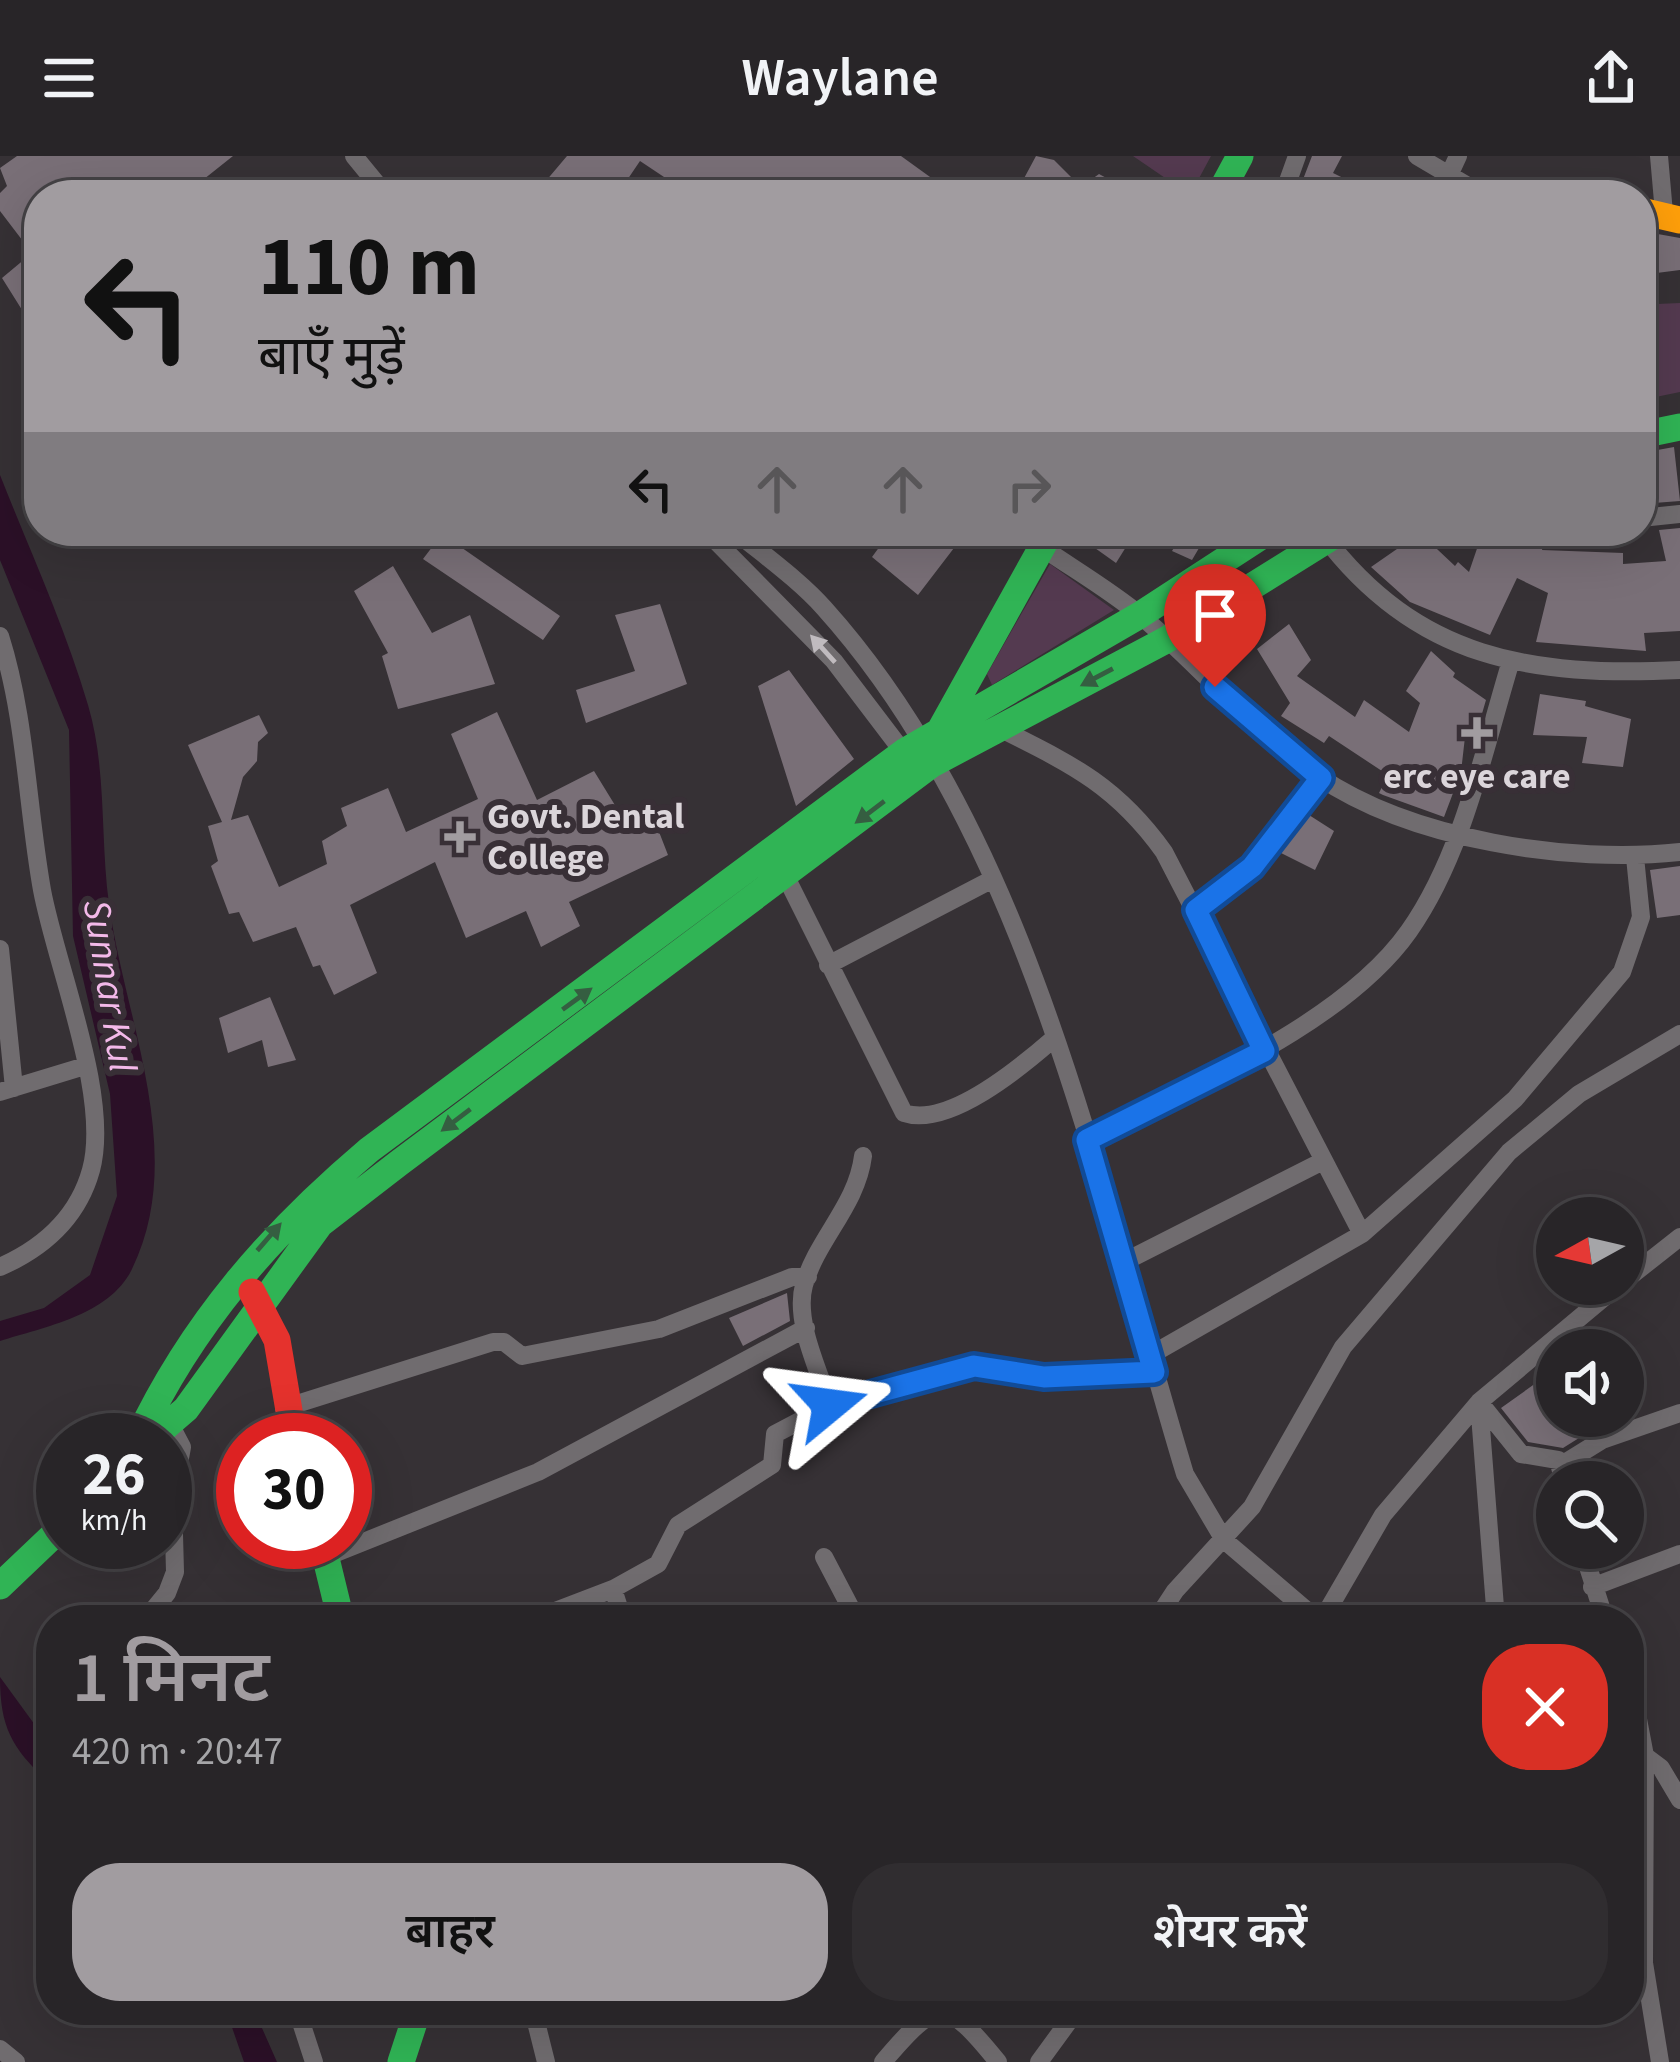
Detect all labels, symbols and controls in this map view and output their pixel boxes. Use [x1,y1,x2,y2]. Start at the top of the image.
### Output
text: Waylane [741,40,939,117]
icon: menu [36,45,102,111]
icon: share [1578,45,1644,111]
text: 110 m [258,208,480,328]
icon: left [60,228,216,384]
text: बाएँ मुड़ें [258,319,405,396]
icon: left [618,456,684,522]
icon: ahead [744,456,810,522]
icon: ahead [870,456,936,522]
icon: right [996,456,1062,522]
pin [1164,564,1266,687]
icon: arrive [1182,582,1248,648]
one-way arrow [809,635,837,664]
one-way arrow [1079,666,1114,686]
marker: erc eye care [1461,717,1493,749]
place label: erc eye care [1383,751,1571,802]
place label: Govt. Dental College [487,791,684,883]
one-way arrow [854,799,886,823]
marker: Govt. Dental College [444,821,476,853]
water label: Sunnar Kul [68,896,150,1077]
one-way arrow [561,988,593,1011]
one-way arrow [441,1108,472,1132]
north arrow [1536,1197,1644,1305]
map controls [1536,1197,1644,1569]
one-way arrow [256,1222,282,1252]
button: sound [1536,1329,1644,1437]
position arrow [767,1342,893,1468]
speed limit sign: 30 [216,1413,372,1569]
text: 26 [82,1433,146,1518]
button: search [1536,1461,1644,1569]
text: km/h [81,1499,147,1542]
text: 1 मिनट [72,1627,270,1730]
button: close [1482,1644,1608,1770]
text: 420 m · 20:47 [72,1724,283,1780]
button: बाहर [72,1863,828,2001]
button: शेयर करें [852,1863,1608,2001]

